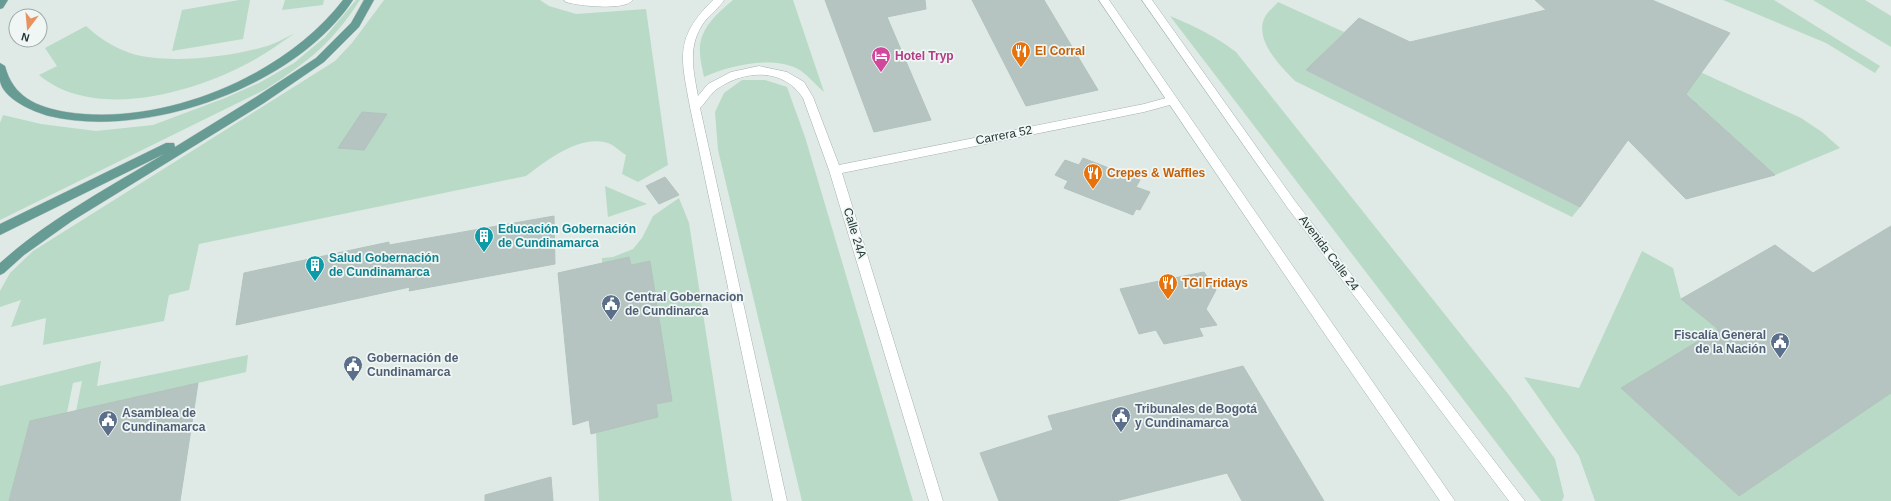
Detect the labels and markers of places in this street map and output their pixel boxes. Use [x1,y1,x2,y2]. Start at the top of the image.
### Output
restaurant icon: El Corral [1010,40,1032,68]
place label: El Corral [1035,44,1085,58]
hotel icon: Hotel Tryp [870,45,892,73]
place label: Hotel Tryp [895,49,954,63]
restaurant icon: Crepes & Waffles [1082,162,1104,190]
place label: Crepes & Waffles [1107,166,1206,180]
place label: Educación Gobernación de Cundinamarca [498,222,636,250]
building icon: Educación Gobernación de Cundinamarca [473,225,495,253]
place label: Salud Gobernación de Cundinamarca [329,251,439,279]
building icon: Salud Gobernación de Cundinamarca [304,254,326,282]
restaurant icon: TGI Fridays [1157,272,1179,300]
place label: TGI Fridays [1182,276,1248,290]
place label: Central Gobernacion de Cundinarca [625,290,744,318]
public building icon: Central Gobernacion de Cundinarca [600,293,622,321]
place label: Fiscalía General de la Nación [1674,328,1766,356]
public building icon: Fiscalía General de la Nación [1769,331,1791,359]
place label: Gobernación de Cundinamarca [367,351,459,379]
public building icon: Gobernación de Cundinamarca [342,354,364,382]
place label: Tribunales de Bogotá y Cundinamarca [1135,402,1257,430]
public building icon: Tribunales de Bogotá y Cundinamarca [1110,405,1132,433]
place label: Asamblea de Cundinamarca [122,406,206,434]
public building icon: Asamblea de Cundinamarca [97,409,119,437]

